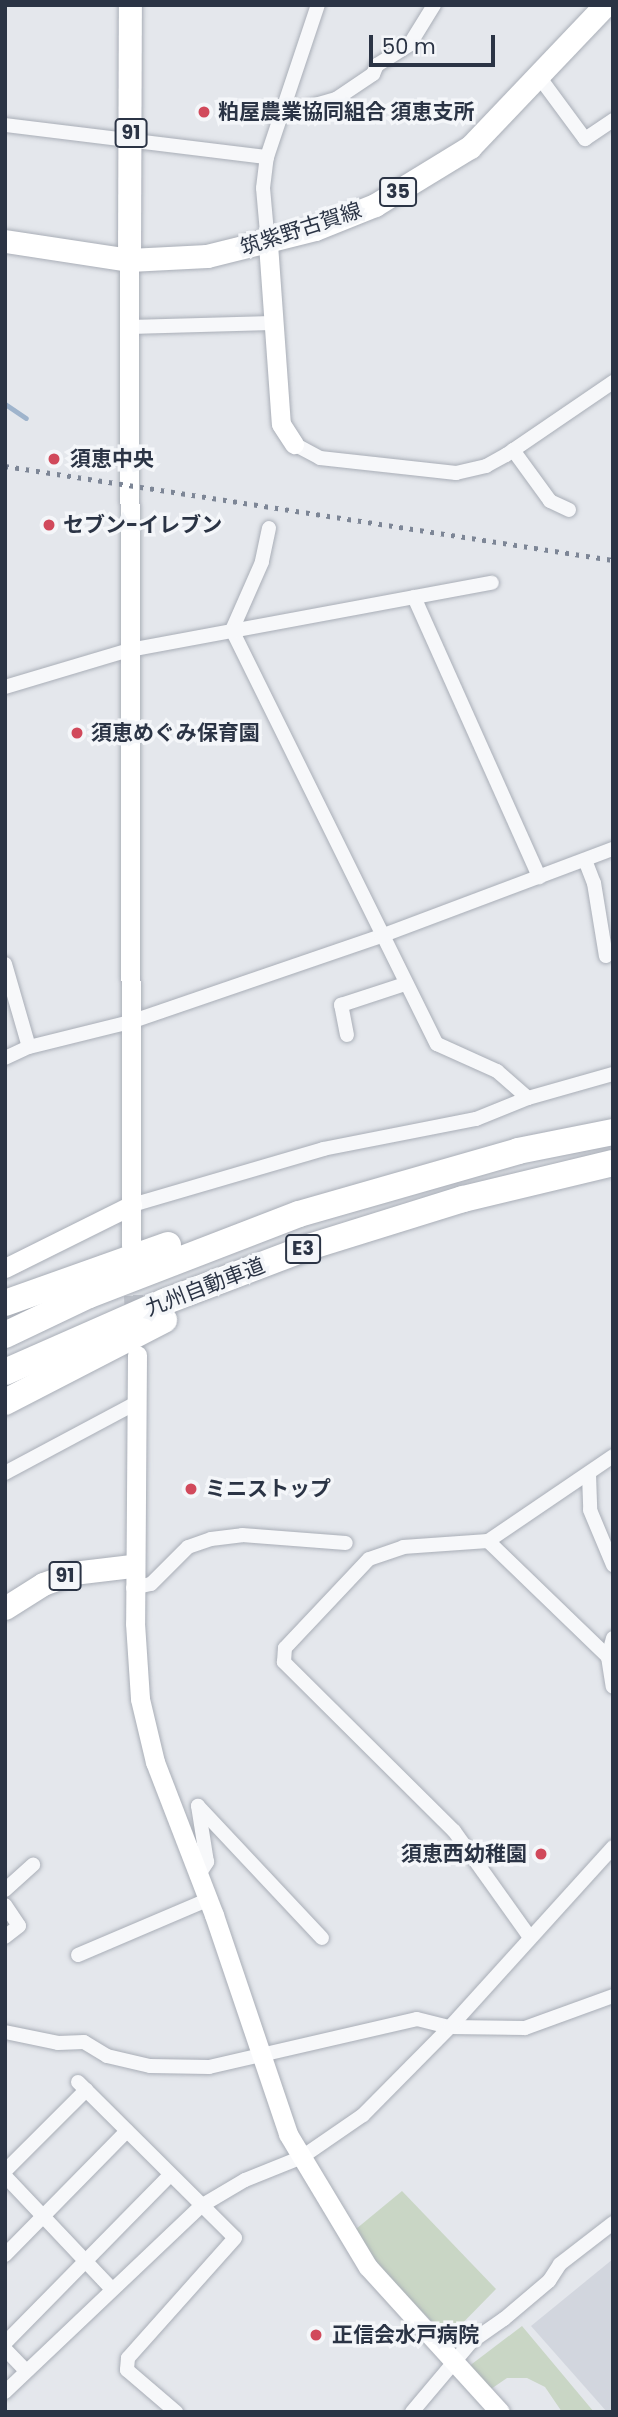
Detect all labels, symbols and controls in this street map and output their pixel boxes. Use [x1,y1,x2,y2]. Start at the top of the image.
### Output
scale bar [373,21,499,65]
text: 50 m [382,32,436,61]
place label: 粕屋農業協同組合 須恵支所 [218,99,474,125]
marker: 粕屋農業協同組合 須恵支所 [196,104,212,120]
road number: 91 [114,118,148,148]
road number: 35 [379,176,417,208]
street label: 筑紫野古賀線 [237,198,365,260]
place label: 須恵中央 [70,446,154,472]
marker: 須恵中央 [44,449,64,469]
place label: セブン-イレブン [63,512,222,538]
marker: セブン-イレブン [41,517,57,533]
place label: 須恵めぐみ保育園 [91,720,259,746]
marker: 須恵めぐみ保育園 [69,725,85,741]
road number: E3 [284,1233,322,1264]
street label: 九州自動車道 [142,1253,268,1321]
place label: ミニストップ [205,1476,331,1502]
marker: ミニストップ [183,1481,199,1497]
road number: 91 [48,1560,82,1592]
place label: 須恵西幼稚園 [401,1841,527,1867]
marker: 須恵西幼稚園 [533,1846,549,1862]
place label: 正信会水戸病院 [332,2322,479,2348]
marker: 正信会水戸病院 [306,2325,326,2345]

